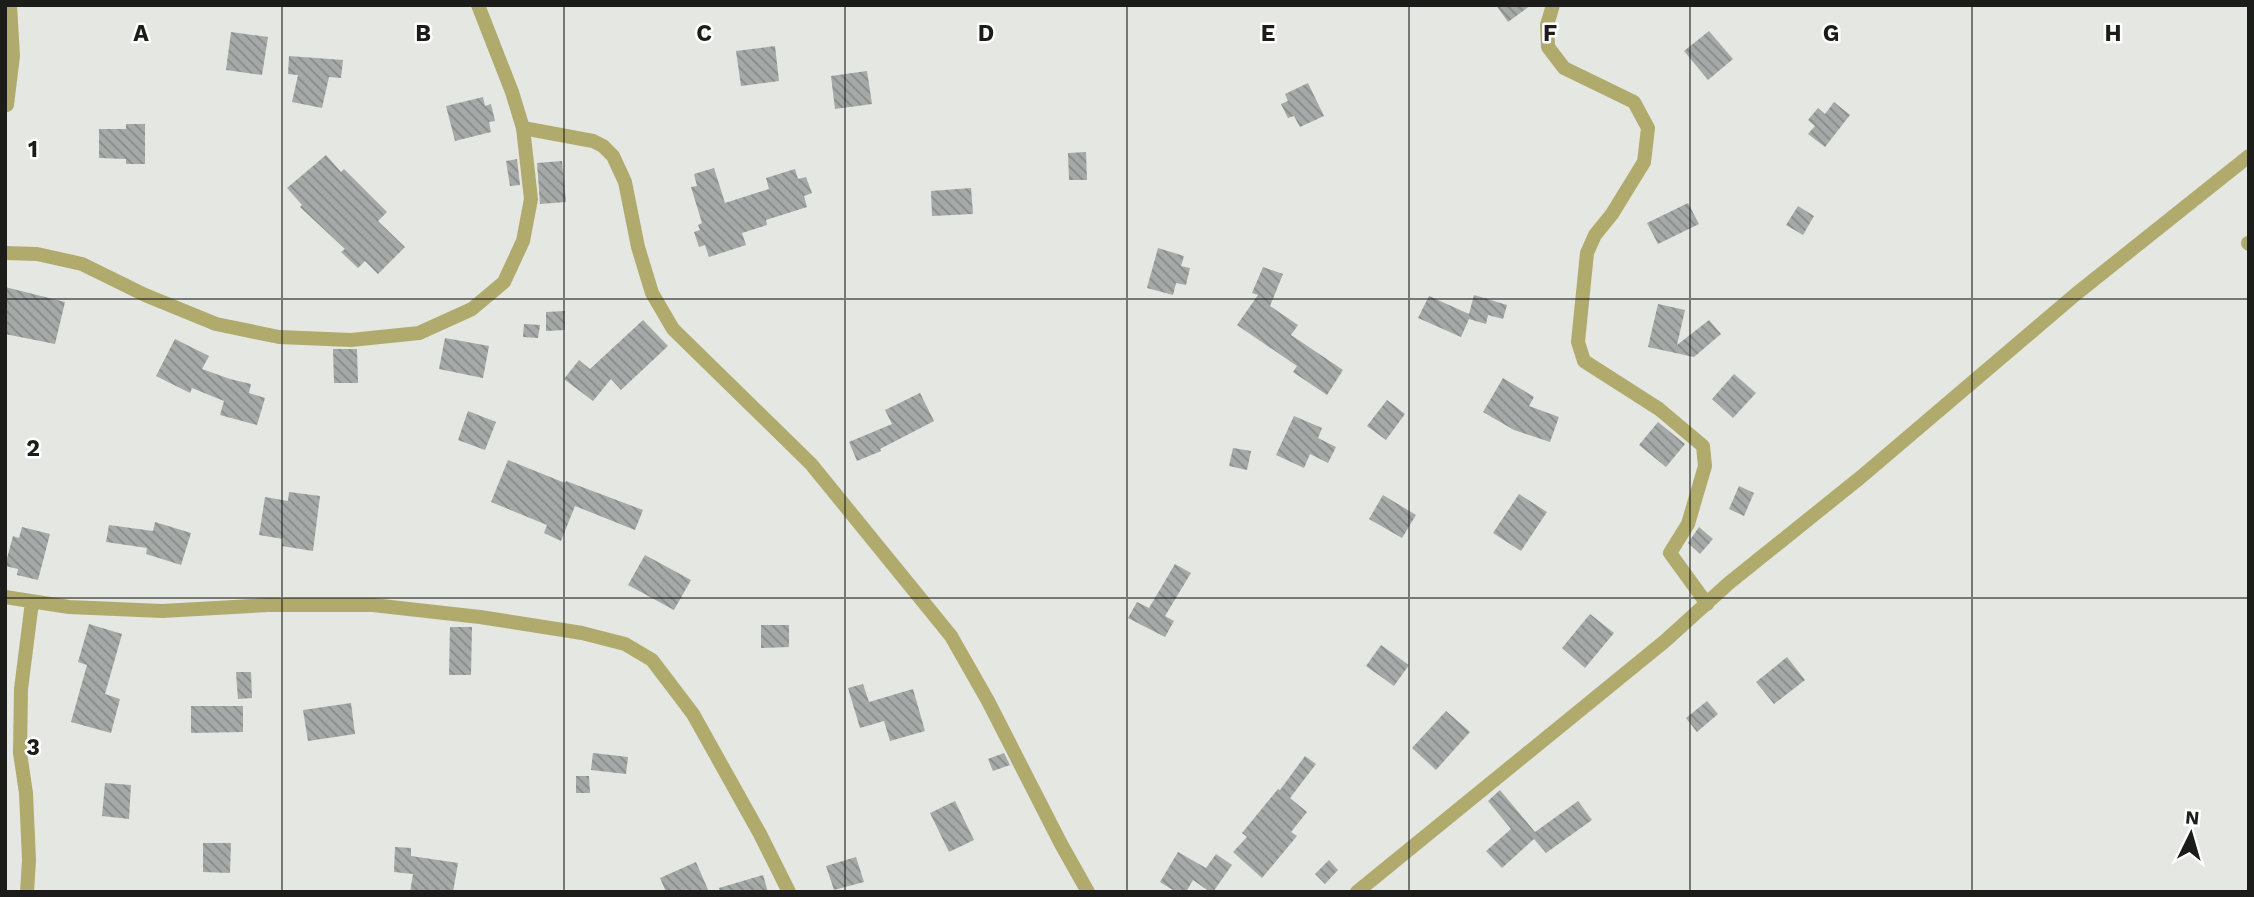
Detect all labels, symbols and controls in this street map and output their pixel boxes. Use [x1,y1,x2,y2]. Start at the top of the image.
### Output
text: A [133,20,149,47]
text: B [415,20,431,47]
text: C [696,20,712,47]
text: D [978,20,994,47]
text: E [1261,20,1275,47]
text: F [1543,20,1557,47]
text: G [1823,20,1839,47]
text: H [2104,20,2122,47]
text: 1 [28,136,38,163]
text: 2 [26,435,40,462]
text: 3 [26,734,40,761]
north arrow [2156,799,2226,869]
text: N [2184,805,2200,830]

